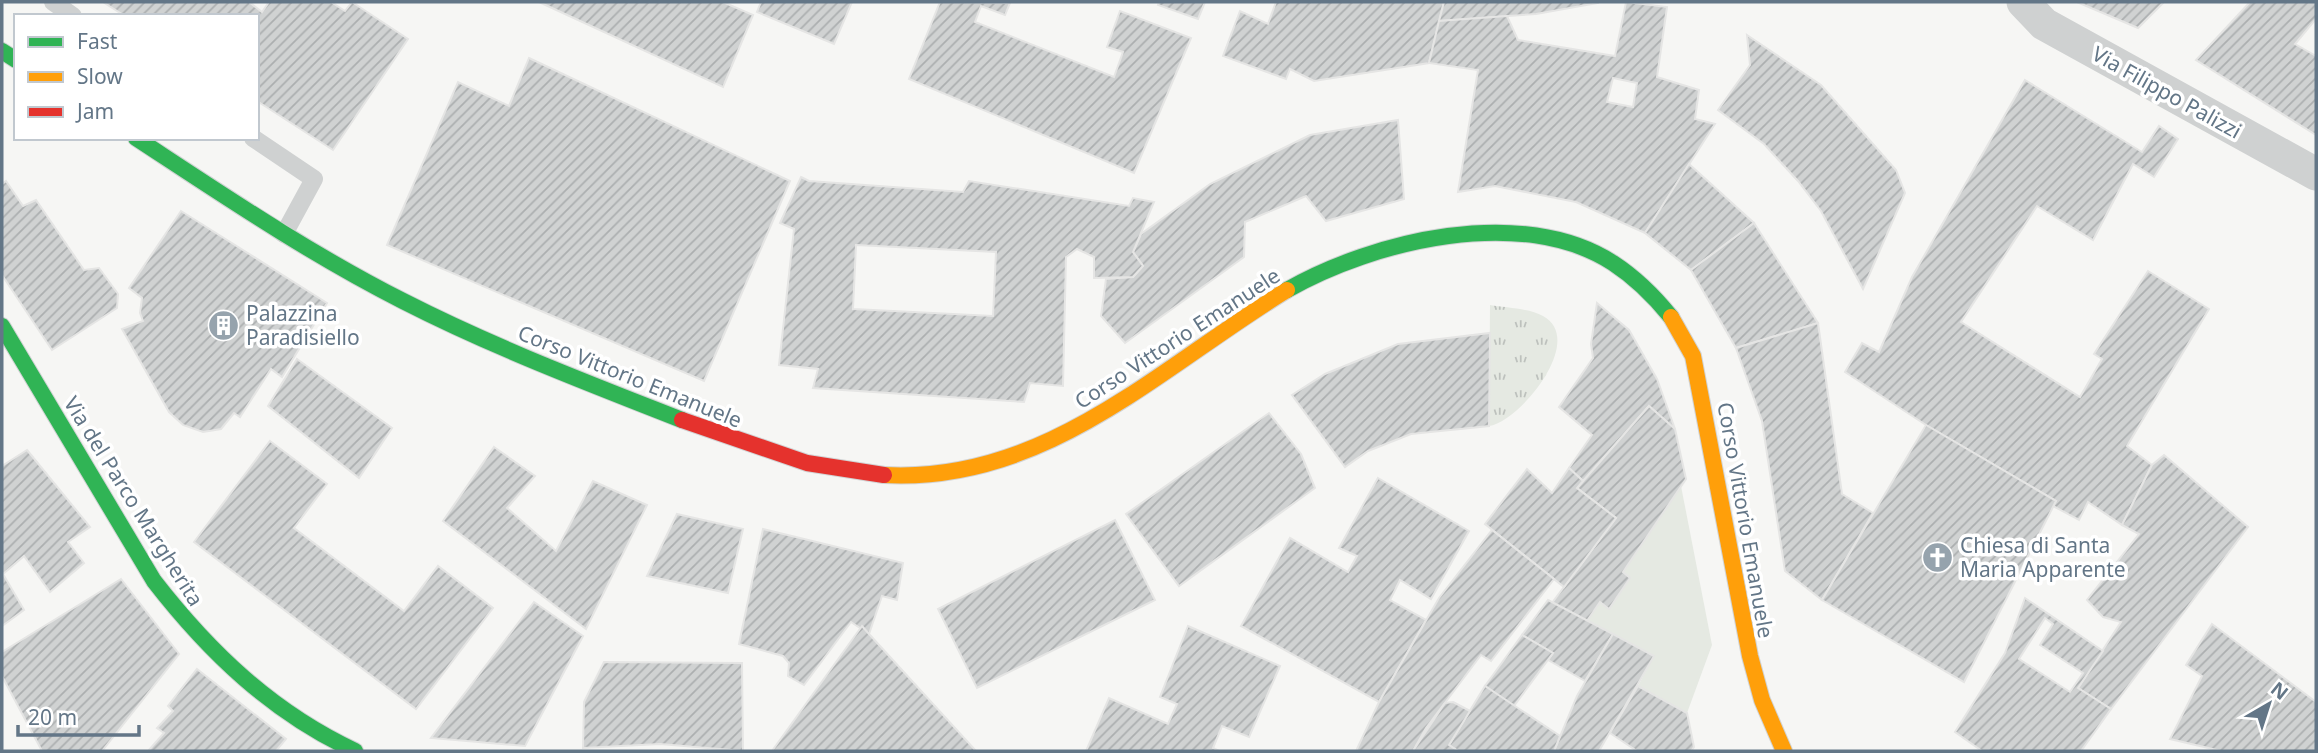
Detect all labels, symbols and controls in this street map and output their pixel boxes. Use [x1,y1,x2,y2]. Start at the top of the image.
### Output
legend [14,14,259,140]
text: Fast [77,27,118,55]
street label: Via Filippo Palizzi [2087,39,2247,145]
text: Slow [77,62,123,90]
text: Jam [75,97,114,125]
street label: Corso Vittorio Emanuele [1069,261,1285,415]
place label: Palazzina Paradisiello [246,299,360,351]
building icon: Palazzina Paradisiello [206,308,240,342]
street label: Corso Vittorio Emanuele [514,318,746,434]
street label: Via del Parco Margherita [58,391,210,611]
street label: Corso Vittorio Emanuele [1711,400,1781,640]
place label: Chiesa di Santa Maria Apparente [1960,531,2126,583]
church icon: Chiesa di Santa Maria Apparente [1920,540,1954,574]
north arrow [2234,669,2304,739]
text: N [2266,676,2294,706]
scale bar [18,694,138,738]
text: 20 m [28,703,77,731]

